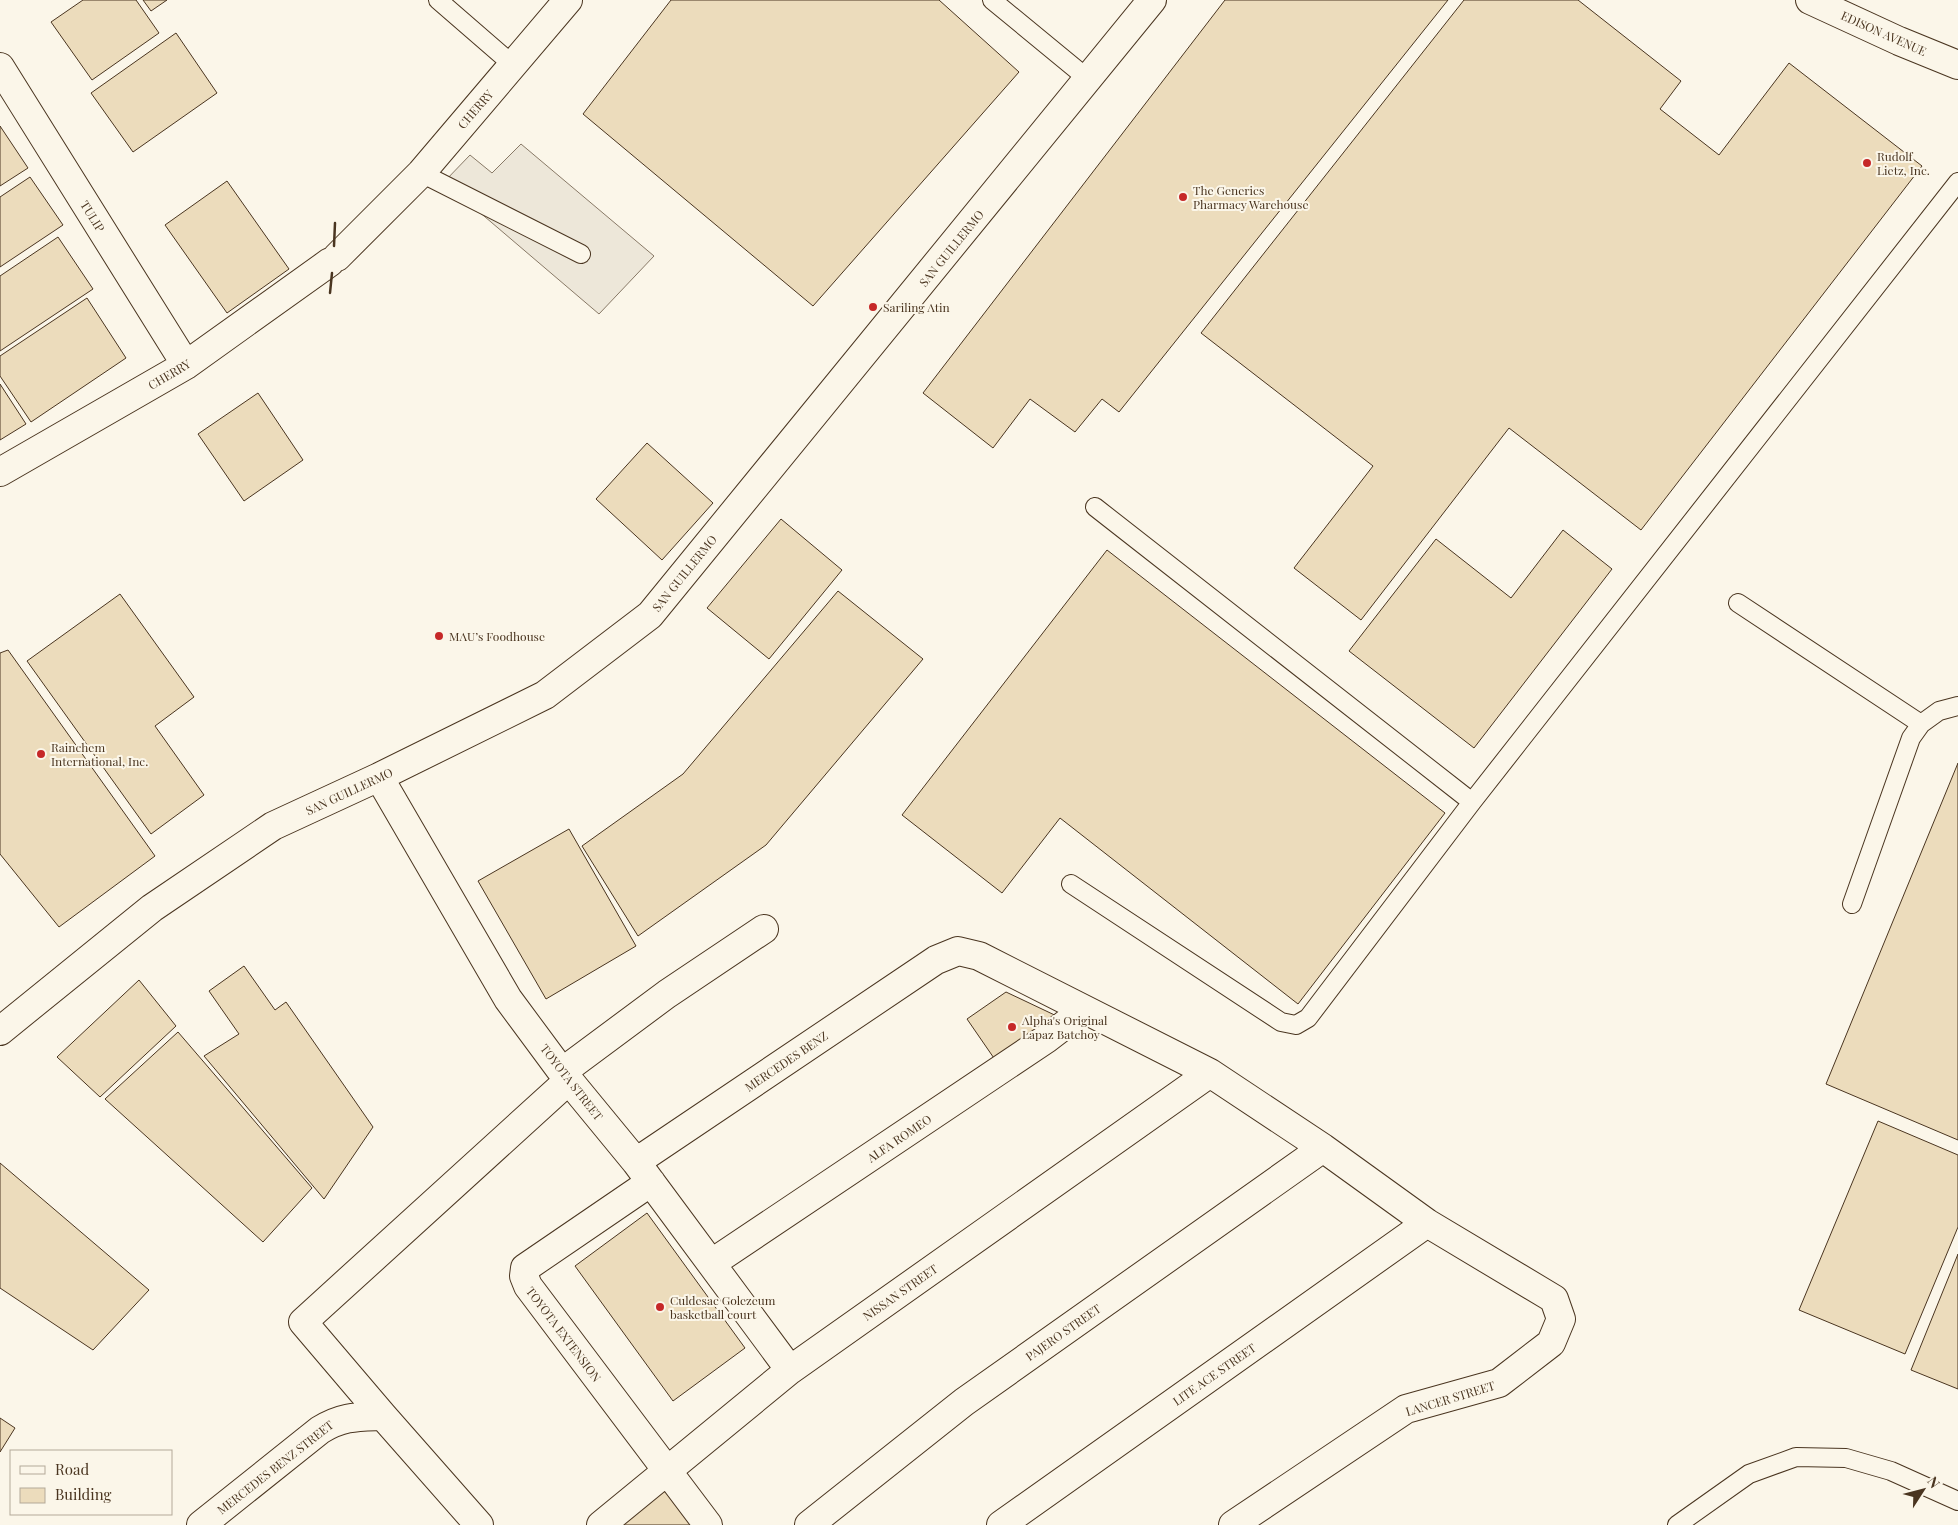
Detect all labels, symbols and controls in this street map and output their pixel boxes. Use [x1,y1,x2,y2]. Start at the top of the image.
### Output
street label: EDISON AVENUE [1839,7,1929,59]
street label: CHERRY [454,85,497,132]
place label: Rudolf Lietz, Inc. [1877,148,1930,178]
marker: Rudolf Lietz, Inc. [1861,157,1873,169]
place label: The Generics Pharmacy Warehouse [1193,182,1309,212]
marker: The Generics Pharmacy Warehouse [1177,191,1189,203]
street label: TULIP [77,197,109,235]
street label: SAN GUILLERMO [915,206,987,290]
place label: Sariling Atin [883,299,950,315]
marker: Sariling Atin [867,301,879,313]
street label: CHERRY [145,355,194,393]
street label: SAN GUILLERMO [648,531,720,615]
place label: MAU’s Foodhouse [449,628,545,644]
marker: MAU’s Foodhouse [433,630,445,642]
place label: Rainchem International, Inc. [51,739,148,769]
marker: Rainchem International, Inc. [35,748,47,760]
street label: SAN GUILLERMO [303,764,395,818]
place label: Alpha's Original Lapaz Batchoy [1021,1012,1108,1042]
marker: Alpha's Original Lapaz Batchoy [1006,1021,1018,1033]
street label: MERCEDES BENZ [741,1027,831,1095]
street label: TOYOTA STREET [537,1040,607,1124]
street label: ALFA ROMEO [863,1111,934,1166]
street label: NISSAN STREET [859,1260,941,1324]
street label: TOYOTA EXTENSION [523,1283,605,1385]
place label: Culdesac Golezeum basketball court [670,1292,776,1322]
street label: PAJERO STREET [1022,1300,1104,1364]
marker: Culdesac Golezeum basketball court [654,1301,666,1313]
street label: LITE ACE STREET [1169,1339,1259,1409]
street label: LANCER STREET [1403,1377,1497,1419]
street label: MERCEDES BENZ STREET [214,1416,337,1517]
legend [10,1450,172,1515]
text: Road [55,1459,89,1479]
north arrow [1898,1465,1948,1515]
text: N [1923,1472,1945,1492]
text: Building [55,1484,112,1504]

